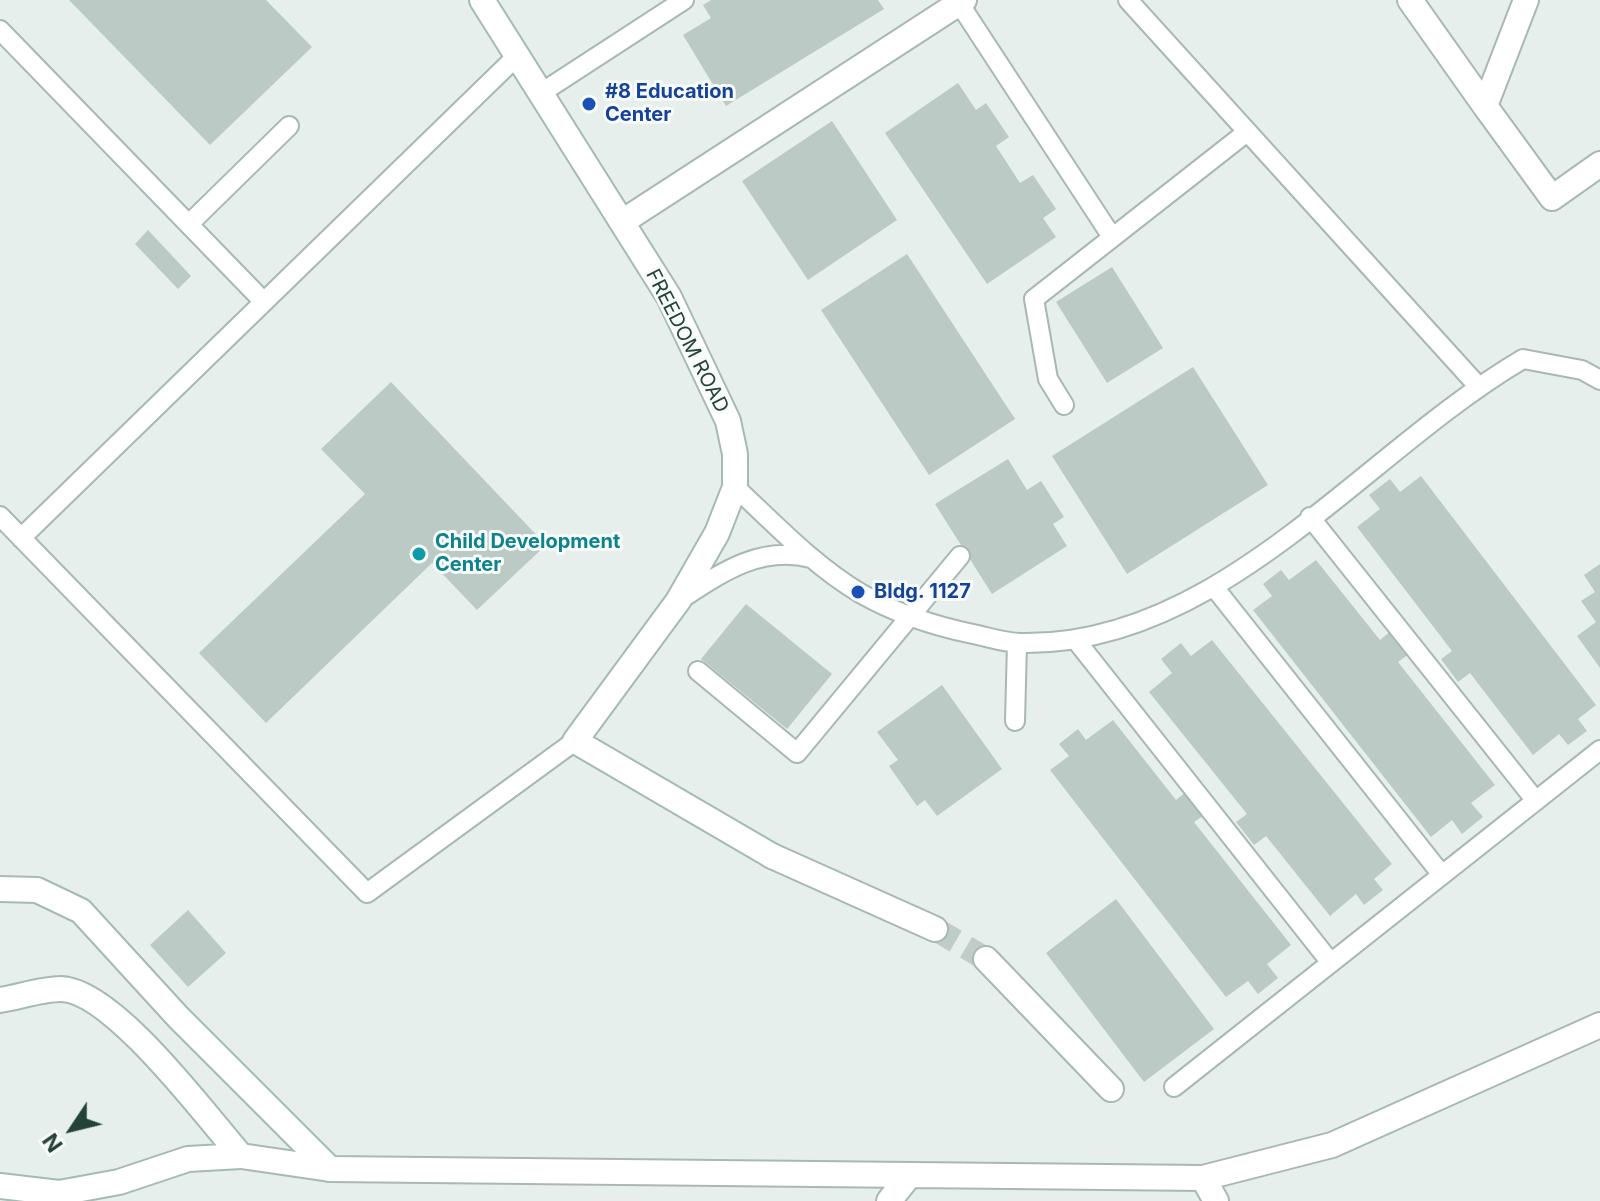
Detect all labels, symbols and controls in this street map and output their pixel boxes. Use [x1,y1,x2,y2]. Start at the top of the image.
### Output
place label: #8 Education Center [605,80,734,127]
marker: #8 Education Center [580,95,598,113]
street label: FREEDOM ROAD [640,265,734,417]
place label: Child Development Center [435,530,620,577]
marker: Child Development Center [410,545,428,563]
place label: Bldg. 1127 [874,580,971,604]
marker: Bldg. 1127 [849,583,867,601]
north arrow [32,1089,112,1169]
text: N [37,1128,68,1157]

